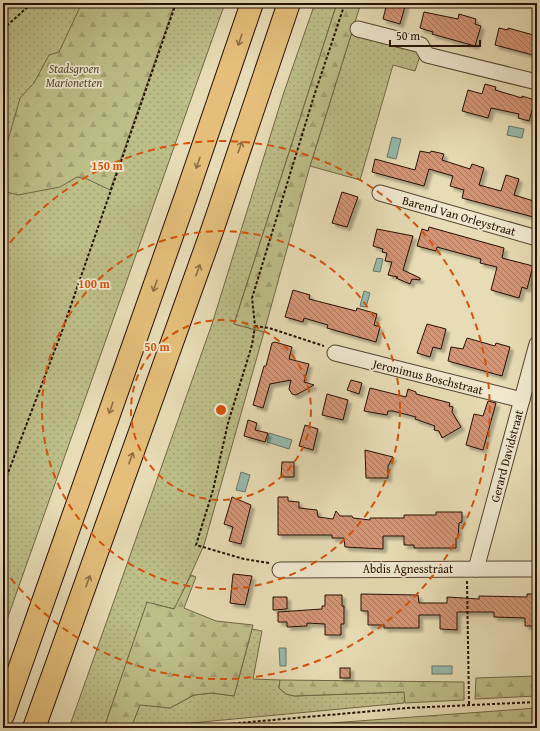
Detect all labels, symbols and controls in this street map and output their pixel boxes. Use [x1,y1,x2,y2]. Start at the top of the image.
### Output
scale bar [390,22,480,48]
text: 50 m [396,27,420,44]
one-way arrow [235,34,243,46]
park label: Stadsgroen Marionetten [46,60,102,91]
one-way arrow [237,141,245,153]
text: 150 m [91,157,124,174]
one-way arrow [193,157,201,169]
street label: Barend Van Orleystraat [400,191,519,240]
one-way arrow [195,264,202,277]
text: 100 m [78,275,111,292]
one-way arrow [150,279,158,291]
text: 50 m [144,338,170,355]
street label: Jeronimus Boschstraat [369,354,486,399]
one-way arrow [107,402,115,414]
centre of rings [214,403,228,417]
street label: Gerard Davidstraat [486,407,527,504]
one-way arrow [128,453,136,465]
street label: Abdis Agnesstraat [363,560,454,577]
one-way arrow [85,575,92,588]

